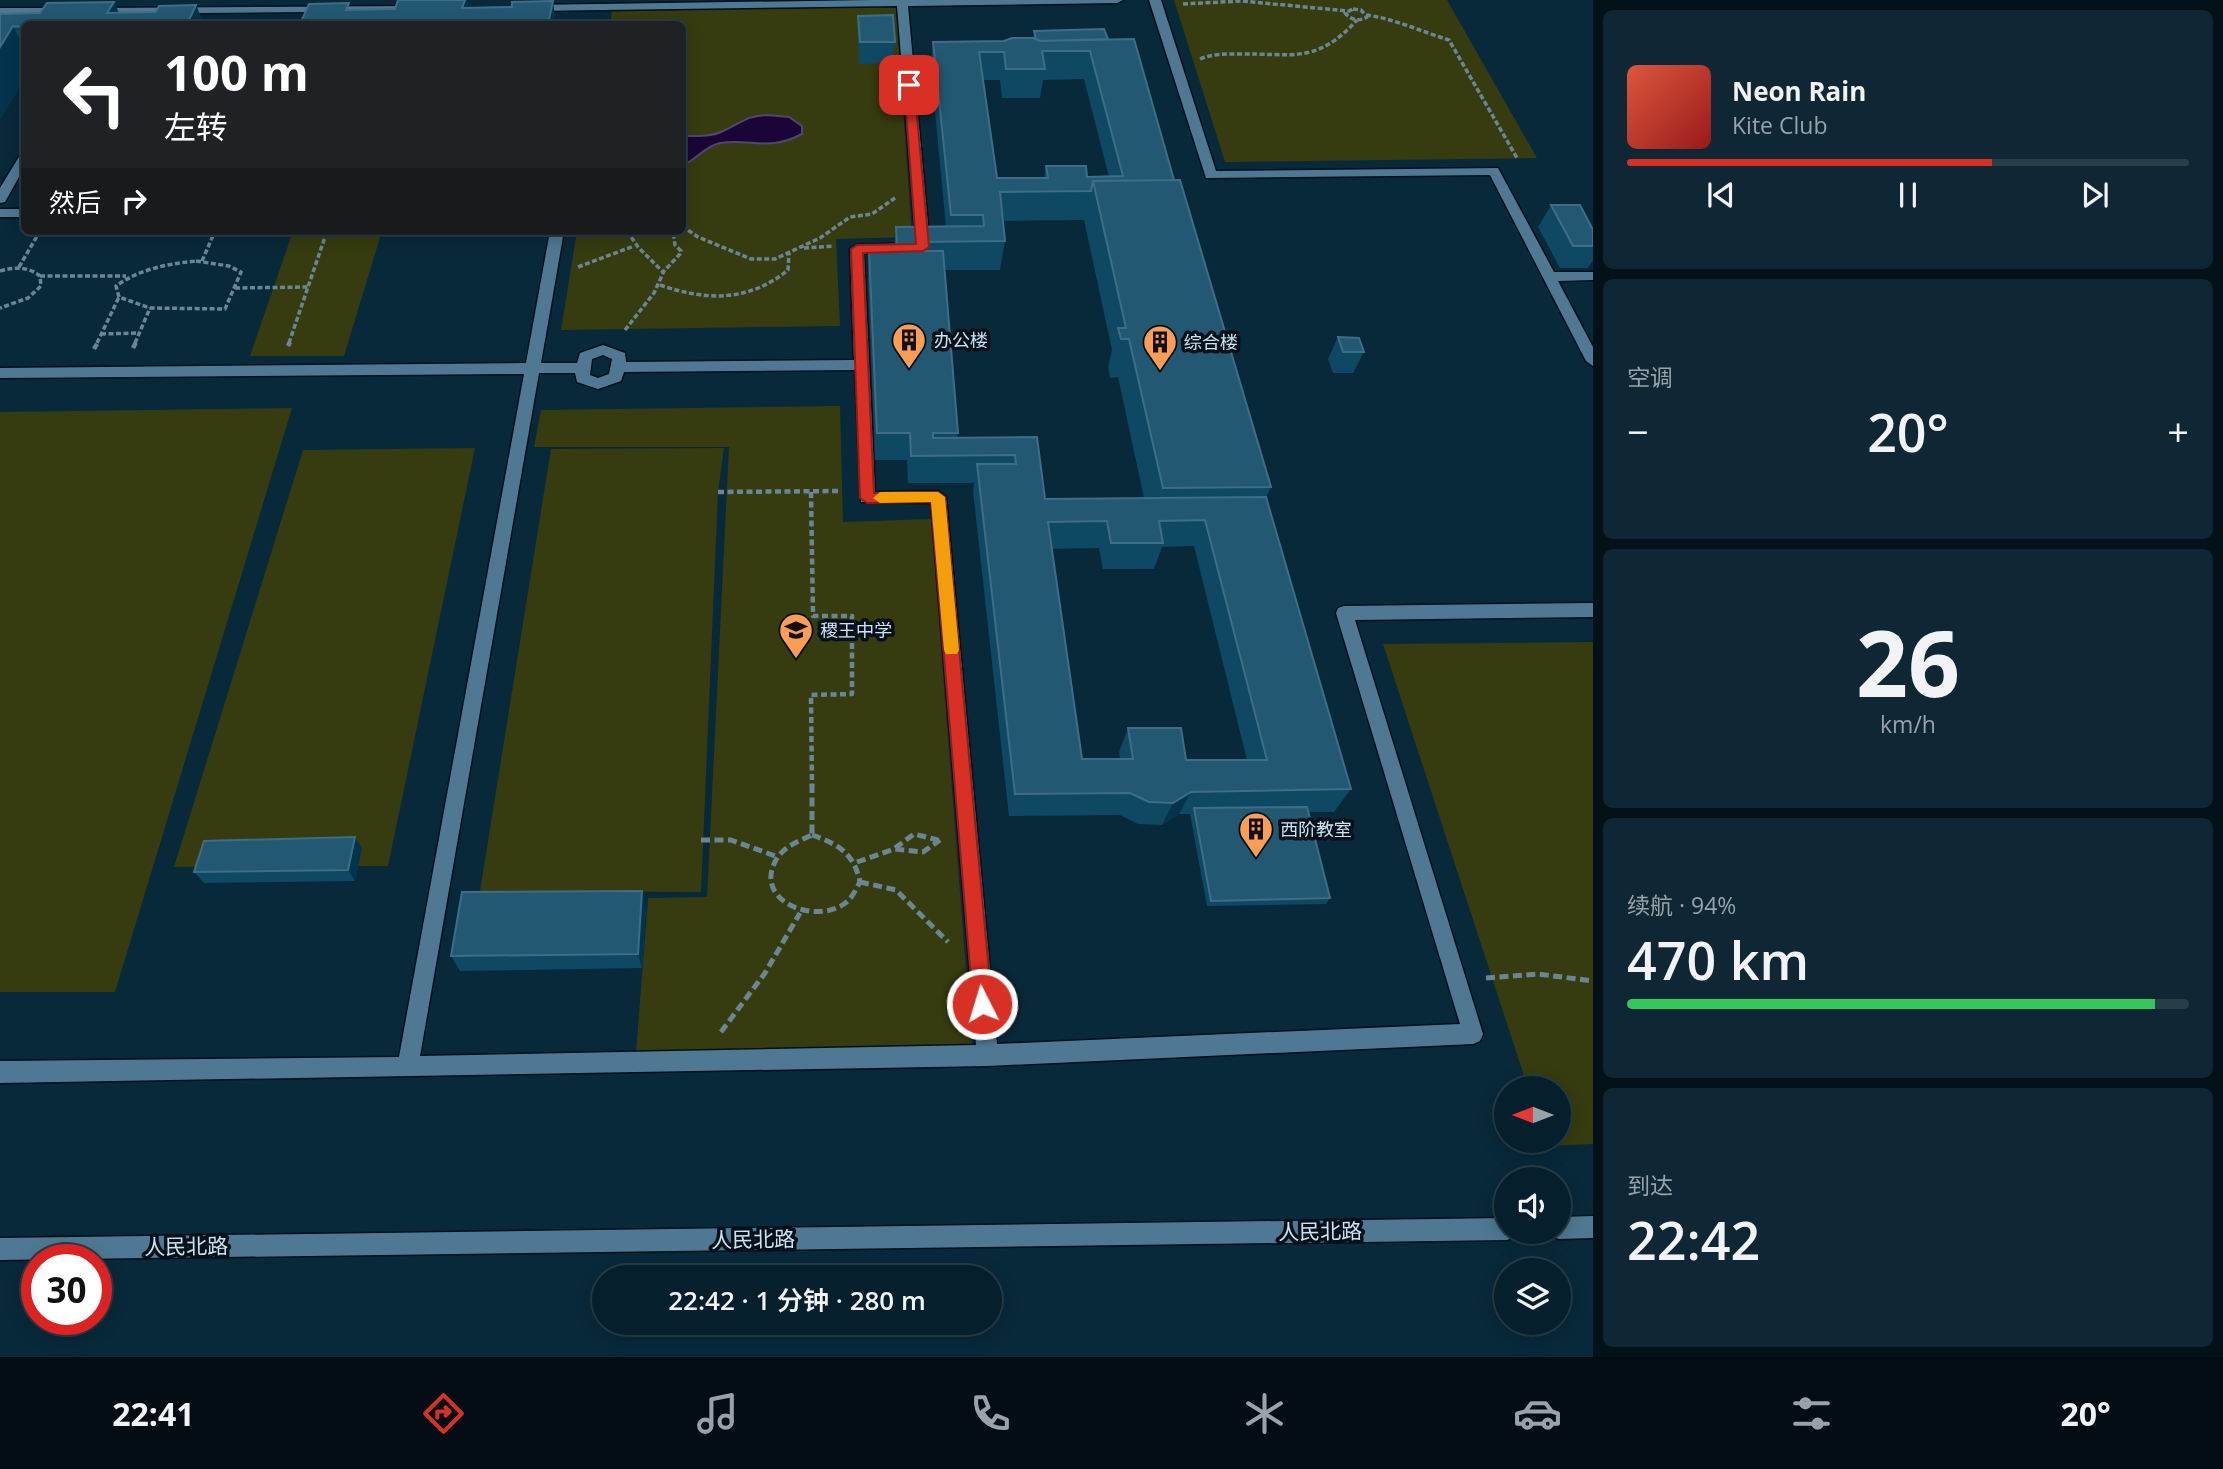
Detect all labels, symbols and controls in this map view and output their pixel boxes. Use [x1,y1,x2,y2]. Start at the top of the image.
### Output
text: 100 m [164,39,309,105]
icon: left [49,49,140,140]
pin [879,55,939,115]
icon: arrive [890,66,928,104]
text: Neon Rain [1732,73,1866,109]
text: 左转 [164,105,228,148]
text: Kite Club [1732,109,1827,141]
icon: previous [1702,176,1740,214]
icon: pause [1889,176,1927,214]
icon: next [2076,176,2114,214]
icon: right [115,182,153,220]
text: 然后 [49,184,101,220]
building icon: 办公楼 [890,321,928,370]
building icon: 综合楼 [1141,323,1179,372]
place label: 办公楼 [934,328,988,352]
place label: 综合楼 [1184,330,1238,354]
text: 空调 [1627,361,1673,393]
text: 20° [1867,396,1949,467]
text: − [1627,405,1649,457]
text: + [2167,405,2189,457]
text: 26 [1856,600,1960,724]
school or university icon: 稷王中学 [777,611,815,660]
place label: 稷王中学 [820,618,892,642]
text: km/h [1880,708,1936,740]
building icon: 西阶教室 [1237,810,1275,859]
place label: 西阶教室 [1280,817,1352,841]
text: 续航 · 94% [1627,889,1736,921]
text: 470 km [1627,924,1809,995]
position arrow [945,967,1019,1041]
north arrow [1494,1076,1572,1153]
map controls [1494,1076,1571,1335]
button: sound [1494,1167,1571,1244]
text: 到达 [1627,1169,1673,1201]
text: 22:42 [1627,1204,1760,1275]
street label: 人民北路 [1278,1216,1362,1246]
street label: 人民北路 [711,1224,795,1254]
street label: 人民北路 [144,1231,228,1261]
speed limit sign: 30 [21,1244,112,1335]
button: layers [1494,1258,1571,1335]
text: 22:42 · 1 分钟 · 280 m [668,1282,926,1318]
icon: directions [419,1389,468,1438]
icon: music [693,1389,742,1438]
icon: phone [966,1389,1015,1438]
icon: climate [1240,1389,1289,1438]
icon: car [1513,1389,1562,1438]
icon: filters [1787,1389,1836,1438]
text: 22:41 [112,1392,195,1435]
text: 20° [2060,1392,2111,1435]

